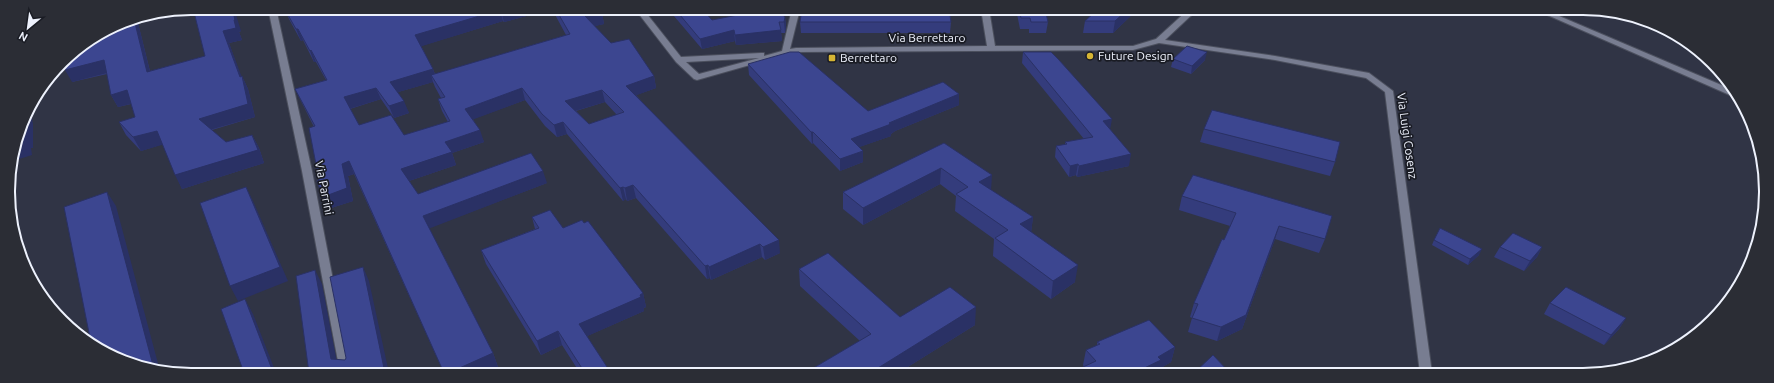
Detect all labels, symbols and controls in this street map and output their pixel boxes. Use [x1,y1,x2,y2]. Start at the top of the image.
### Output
north arrow [8,8,48,48]
text: N [17,30,30,44]
street label: Via Berrettaro [889,31,965,44]
place label: Future Design [1098,49,1173,62]
place label: Berrettaro [840,51,897,64]
marker: Future Design [1085,51,1095,61]
marker: Berrettaro [827,53,837,63]
street label: Via Luigi Cosenz [1395,92,1420,180]
street label: Via Parrini [313,160,336,216]

